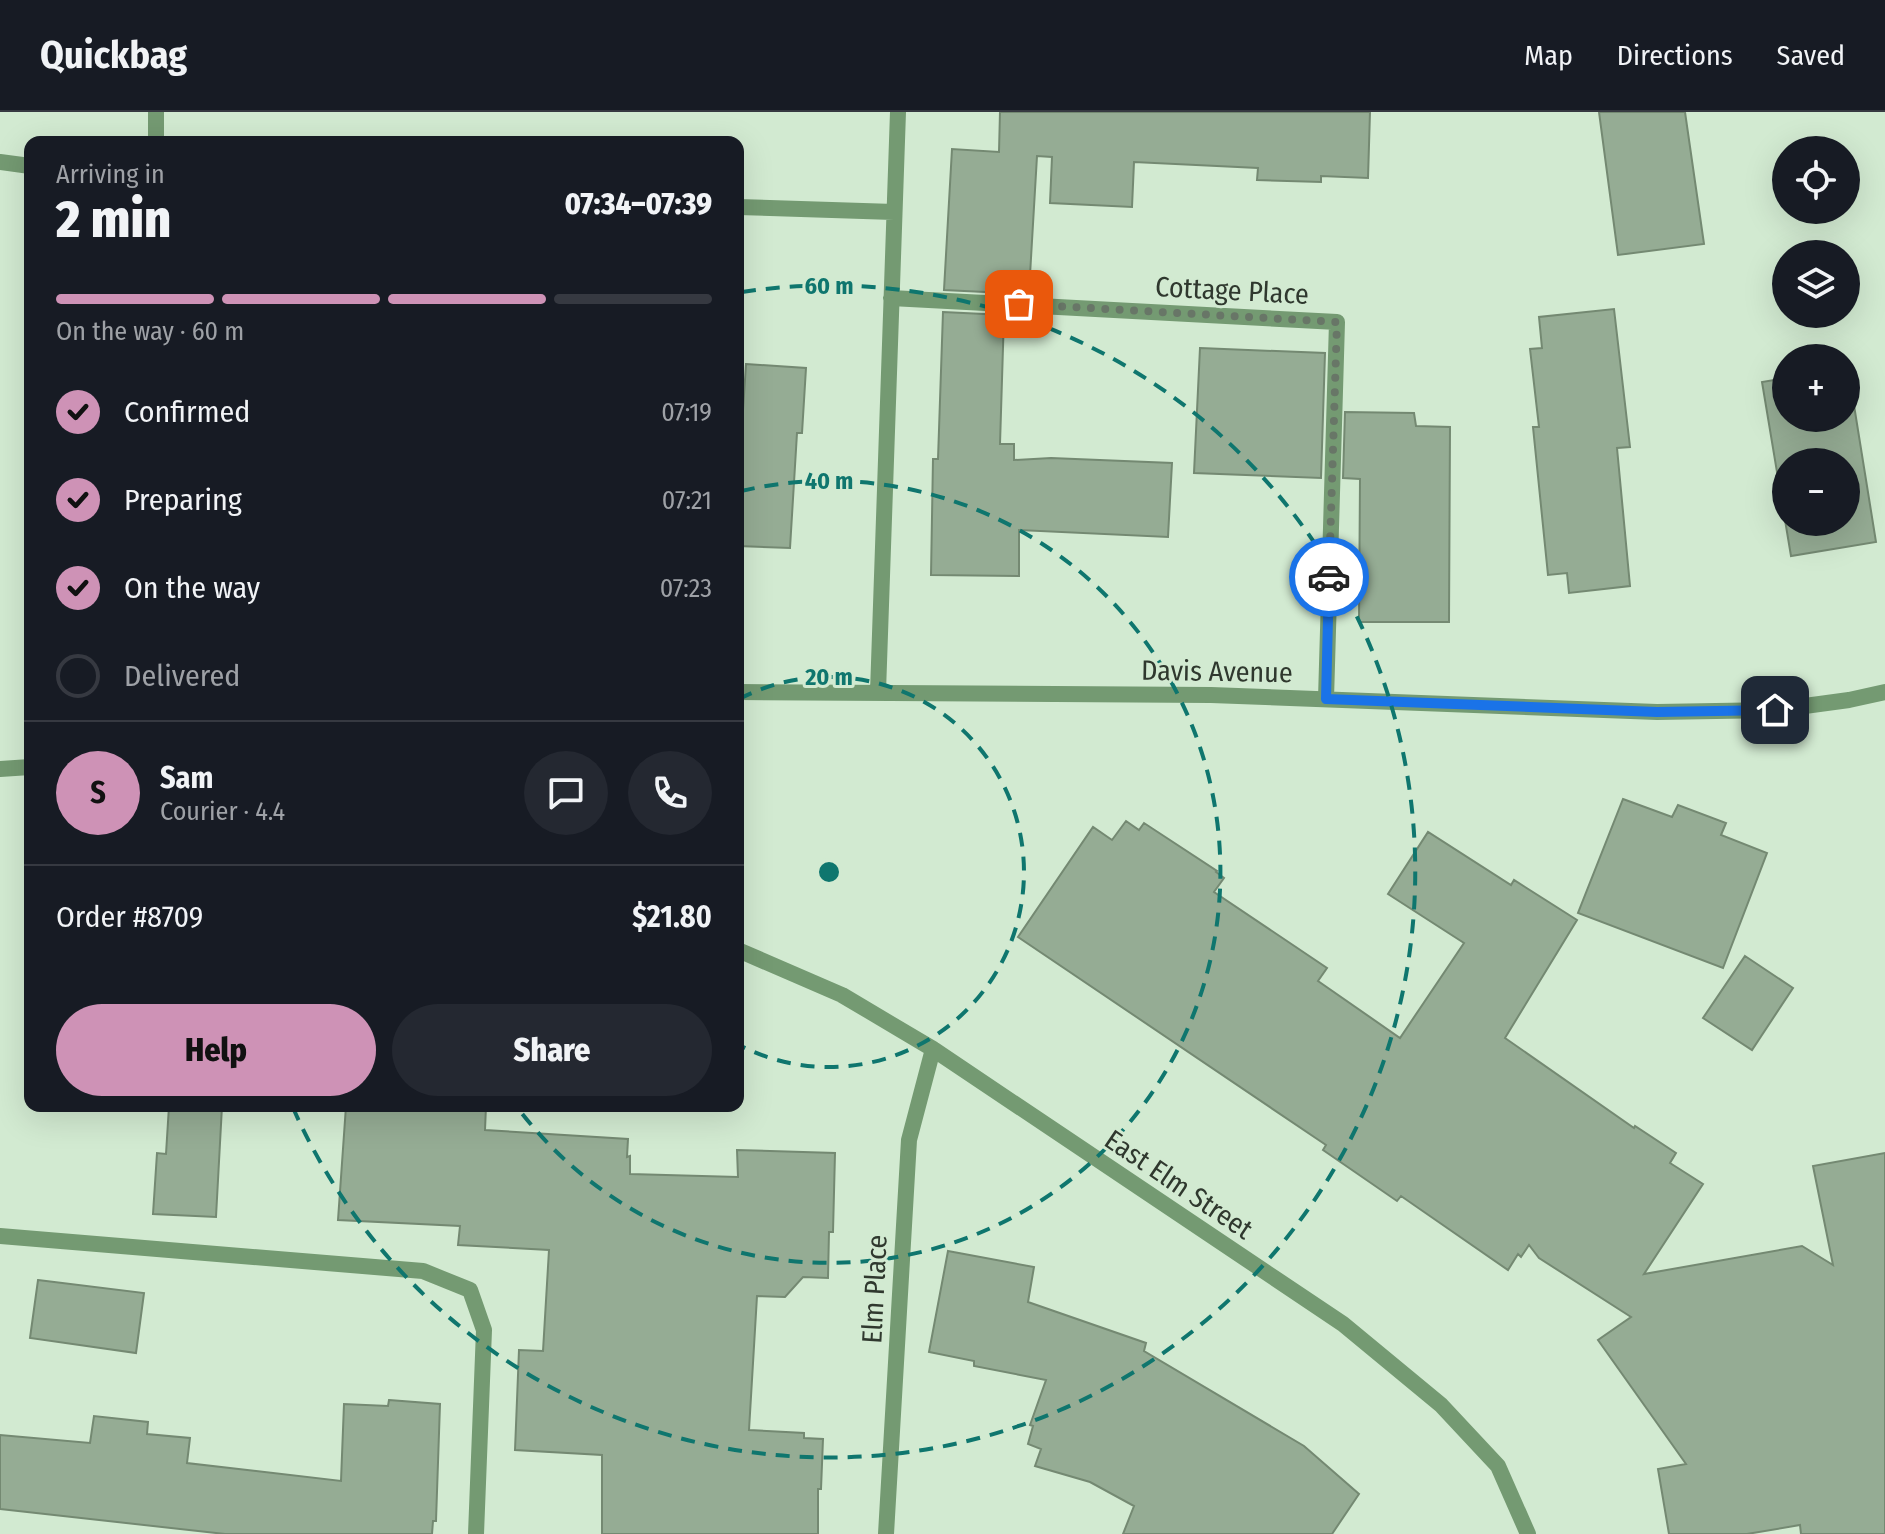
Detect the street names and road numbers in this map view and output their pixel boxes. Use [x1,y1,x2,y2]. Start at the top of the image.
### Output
street label: Cottage Place [1154,270,1310,311]
street label: Davis Avenue [1141,654,1293,689]
street label: East Elm Street [1098,1123,1260,1246]
street label: Elm Place [855,1234,894,1344]

